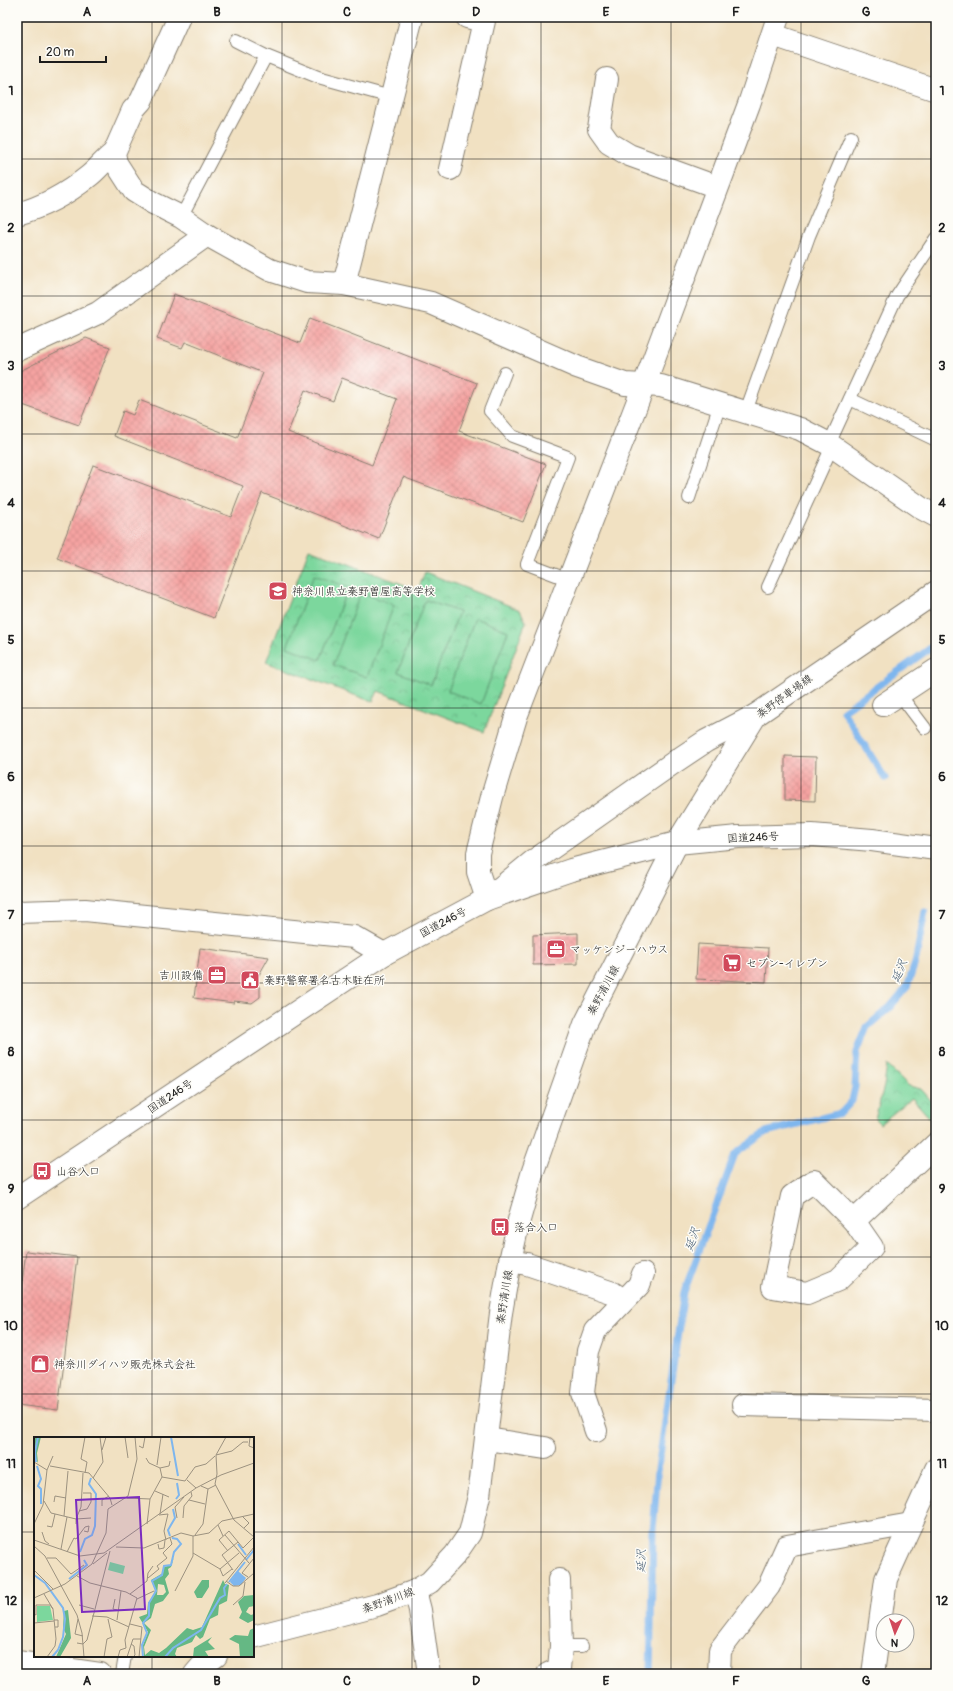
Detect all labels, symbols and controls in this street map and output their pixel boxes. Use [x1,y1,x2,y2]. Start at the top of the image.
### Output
text: A [83,4,92,20]
text: B [213,4,221,20]
text: C [343,4,351,20]
text: D [472,4,480,20]
text: E [603,4,610,20]
text: F [732,4,740,20]
text: G [862,4,871,20]
scale bar [40,38,106,64]
text: 20 m [46,45,75,60]
text: 1 [8,83,14,99]
text: 1 [939,83,945,99]
text: 2 [7,220,15,236]
text: 2 [938,220,946,236]
text: 3 [7,358,15,374]
text: 3 [938,358,946,374]
text: 4 [7,495,15,511]
text: 4 [938,495,946,511]
school or university icon: 神奈川県立秦野曽屋高等学校 [267,580,289,602]
place label: 神奈川県立秦野曽屋高等学校 [292,585,435,598]
text: 5 [7,632,15,648]
text: 5 [938,632,946,648]
street label: 秦野停車場線 [754,672,815,721]
text: 6 [7,769,15,785]
text: 6 [938,769,946,785]
street label: 国道246号 [727,830,779,845]
street label: 国道246号 [417,905,469,940]
text: 7 [8,907,15,923]
text: 7 [939,907,946,923]
office icon: マッケンジーハウス [545,938,567,960]
place label: マッケンジーハウス [570,943,668,956]
supermarket icon: セブン-イレブン [721,952,743,974]
water label: 延沢 [888,956,911,985]
place label: セブン-イレブン [746,957,828,970]
street label: 秦野清川線 [585,963,622,1018]
office icon: 吉川設備 [206,964,228,986]
place label: 吉川設備 [159,969,203,982]
public building icon: 秦野警察署名古木駐在所 [239,969,261,991]
place label: 秦野警察署名古木駐在所 [264,974,385,987]
text: 8 [8,1044,15,1060]
text: 8 [939,1044,946,1060]
street label: 国道246号 [145,1077,195,1116]
bus stop icon: 山谷入口 [31,1160,53,1182]
place label: 山谷入口 [56,1165,100,1178]
text: 9 [8,1181,15,1197]
text: 9 [939,1181,946,1197]
bus stop icon: 落合入口 [489,1216,511,1238]
place label: 落合入口 [514,1221,558,1234]
water label: 延沢 [681,1224,704,1253]
street label: 秦野清川線 [494,1269,515,1325]
text: 10 [4,1318,18,1334]
text: 10 [935,1318,949,1334]
shop icon: 神奈川ダイハツ販売株式会社 [29,1353,51,1375]
place label: 神奈川ダイハツ販売株式会社 [54,1358,196,1371]
inset map [34,1437,254,1657]
text: 11 [6,1456,16,1472]
text: 11 [937,1456,947,1472]
water label: 延沢 [634,1548,649,1573]
street label: 秦野清川線 [360,1585,416,1616]
text: 12 [5,1593,17,1609]
text: 12 [936,1593,948,1609]
north arrow [875,1613,915,1653]
text: N [890,1636,899,1649]
text: A [83,1673,92,1689]
text: B [213,1673,221,1689]
text: C [343,1673,351,1689]
text: D [472,1673,480,1689]
text: E [603,1673,610,1689]
text: F [732,1673,740,1689]
text: G [862,1673,871,1689]

